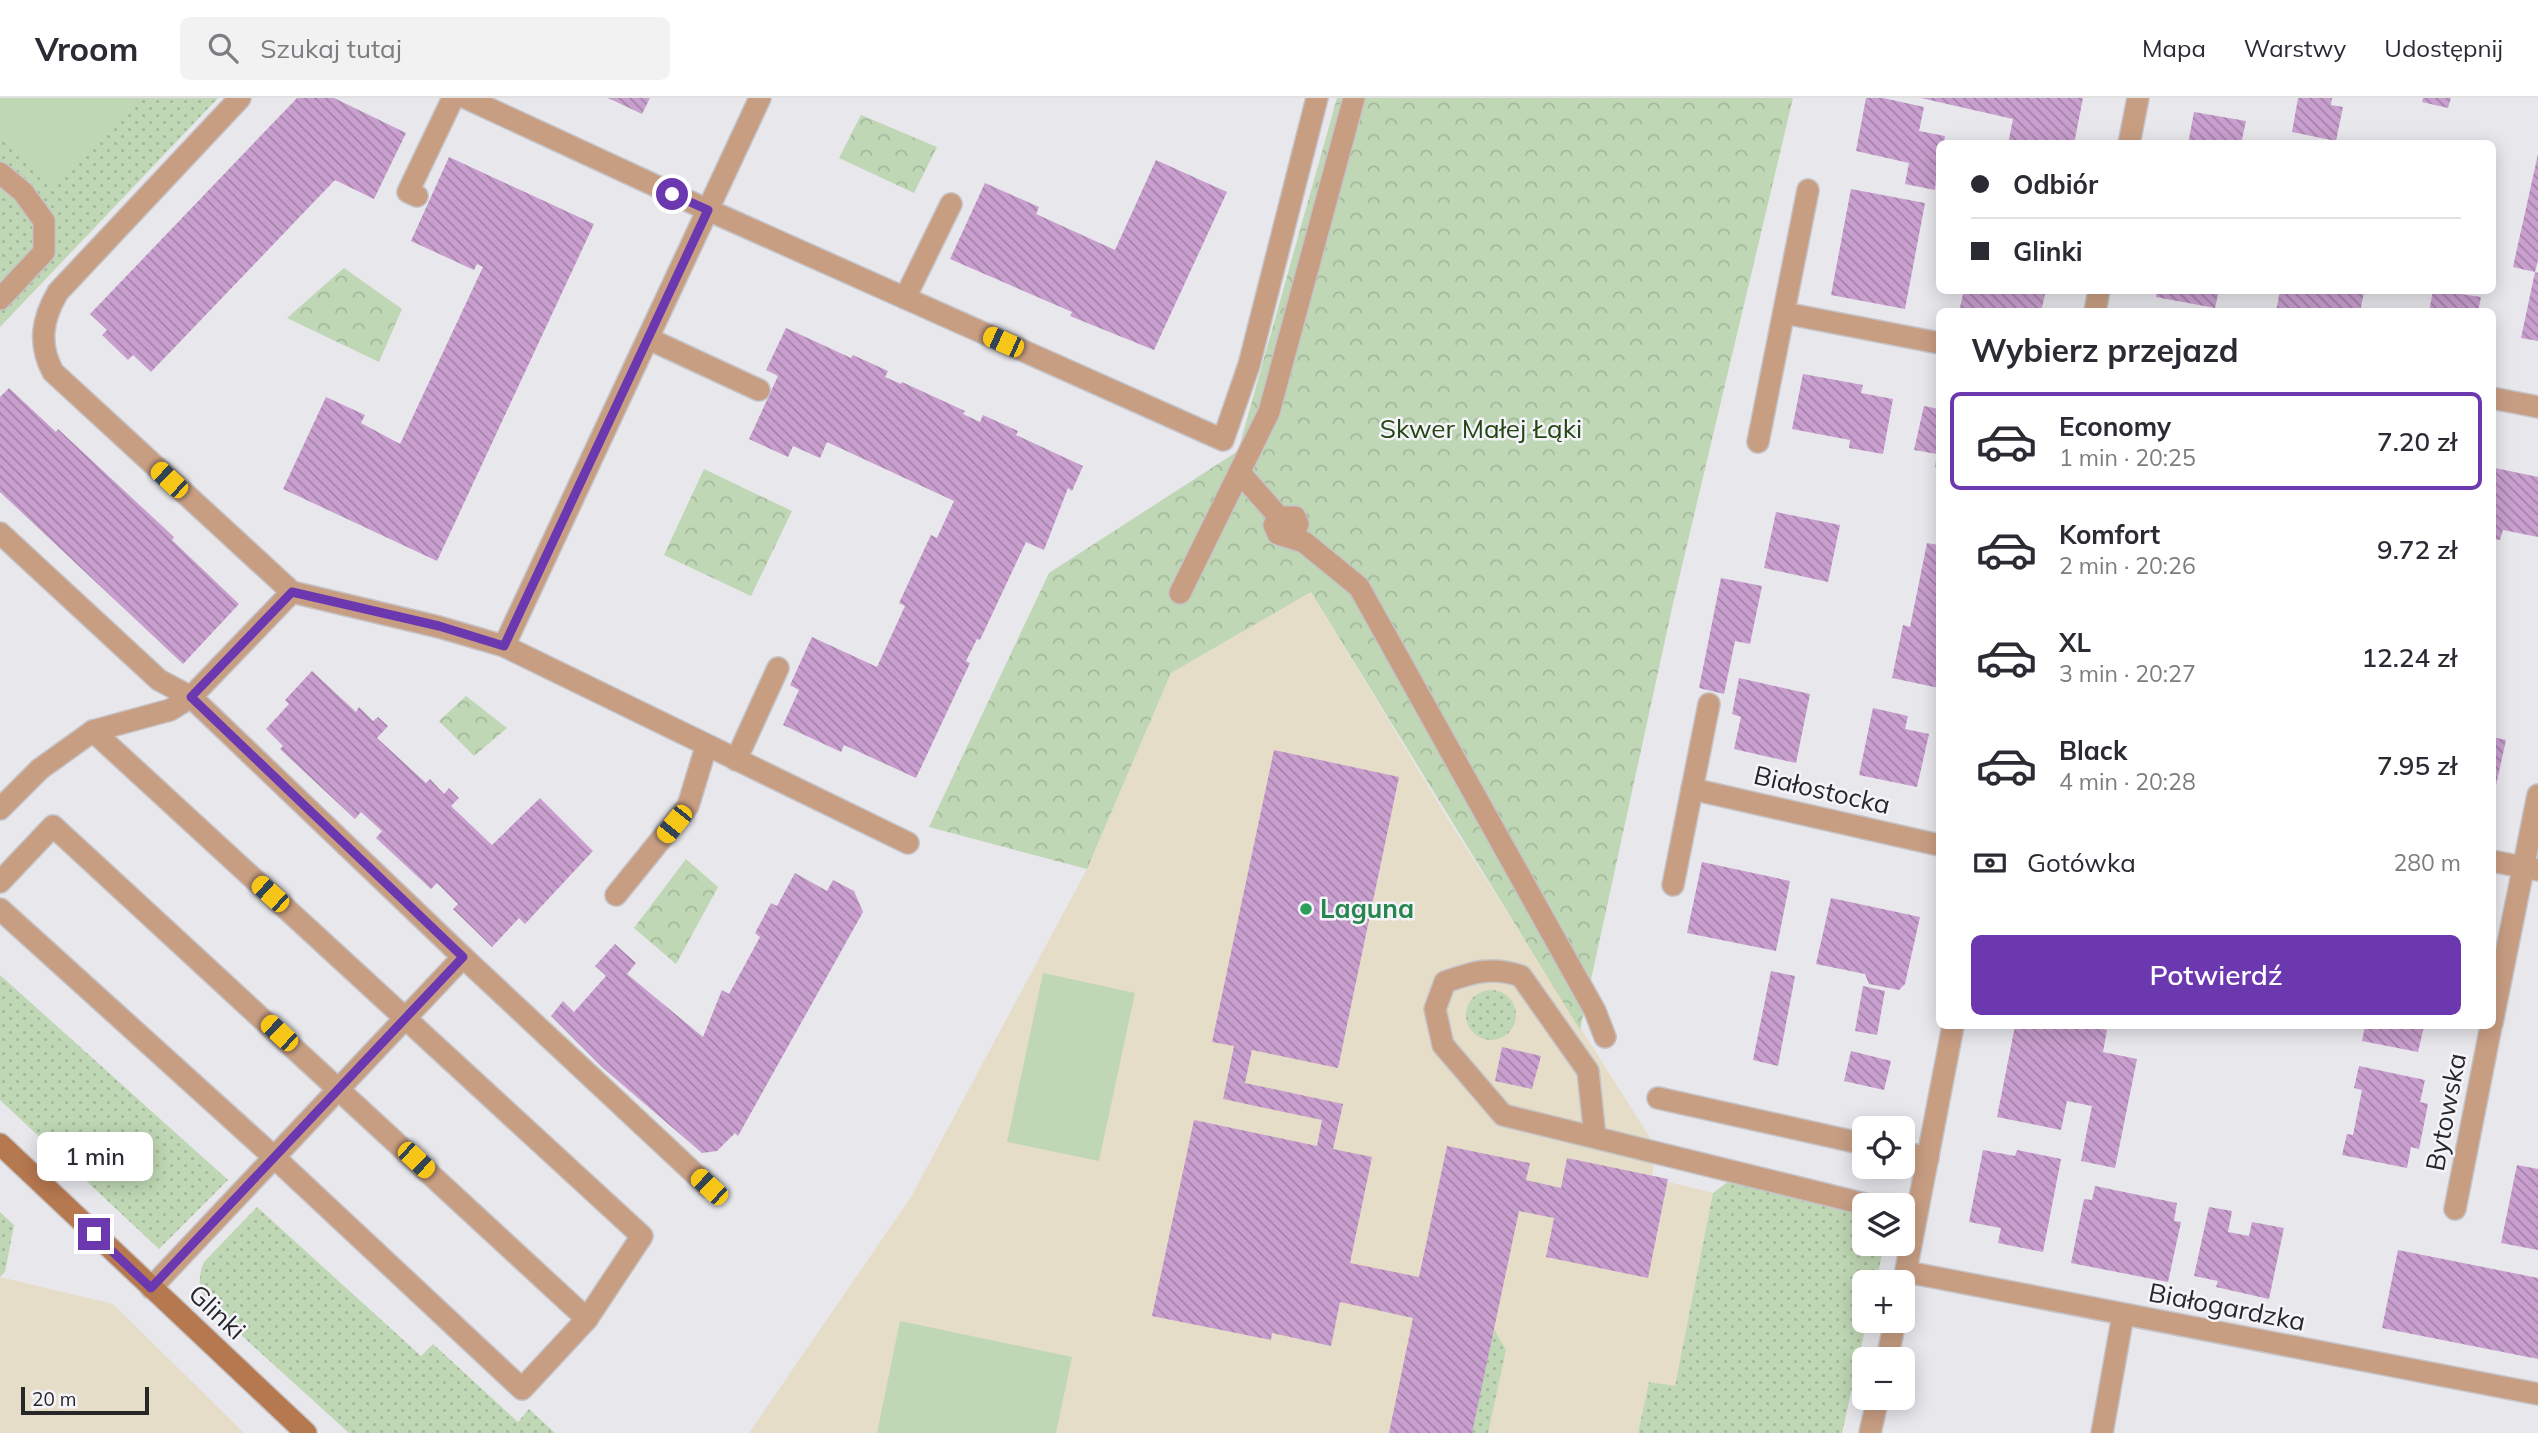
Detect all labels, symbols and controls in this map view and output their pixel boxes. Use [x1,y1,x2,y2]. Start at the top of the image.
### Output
search box [180,17,670,80]
text: Vroom [35,28,138,69]
icon: search [204,29,242,67]
text: Szukaj tutaj [260,32,402,65]
text: Mapa [2142,33,2206,63]
text: Warstwy [2244,33,2346,63]
text: Udostępnij [2384,33,2503,63]
text: Odbiór [2013,168,2098,201]
route start [656,178,688,210]
text: Glinki [2013,235,2083,268]
car [980,324,1027,360]
text: Wybierz przejazd [1971,330,2239,370]
icon: car [1975,410,2038,473]
text: Economy [2059,410,2171,443]
park label: Skwer Małej Łąki [1380,412,1582,445]
text: 7.20 zł [2377,425,2457,458]
text: 1 min · 20:25 [2059,443,2196,472]
car [147,458,192,502]
icon: car [1975,518,2038,581]
text: Komfort [2059,518,2160,551]
text: 9.72 zł [2377,533,2457,566]
text: 2 min · 20:26 [2059,551,2196,580]
icon: car [1975,626,2038,689]
text: XL [2059,626,2091,659]
text: 12.24 zł [2361,641,2457,674]
text: 3 min · 20:27 [2059,659,2196,688]
icon: car [1975,734,2038,797]
text: Black [2059,734,2127,767]
text: 7.95 zł [2377,749,2457,782]
street label: Białostocka [1751,758,1893,821]
text: 4 min · 20:28 [2059,767,2196,796]
car [653,801,696,847]
icon: cash [1971,844,2009,882]
text: Gotówka [2027,846,2136,879]
text: 280 m [2393,848,2461,877]
car [248,872,293,916]
place label: Laguna [1320,892,1414,925]
marker: Laguna [1298,901,1314,917]
button: Potwierdź [1971,935,2461,1015]
car [257,1011,302,1055]
street label: Bytowska [2418,1050,2473,1174]
map controls [1852,1116,1915,1410]
button: locate [1852,1116,1915,1179]
callout: 1 min [36,1132,152,1182]
car [394,1138,439,1182]
text: 1 min [65,1142,125,1171]
car [687,1165,732,1209]
button: layers [1852,1193,1915,1256]
route end [78,1218,110,1250]
button: + [1852,1270,1915,1333]
street label: Białogardzka [2146,1275,2308,1338]
street label: Glinki [182,1277,253,1346]
button: − [1852,1347,1915,1410]
scale bar [21,1384,149,1416]
text: 20 m [32,1387,76,1411]

